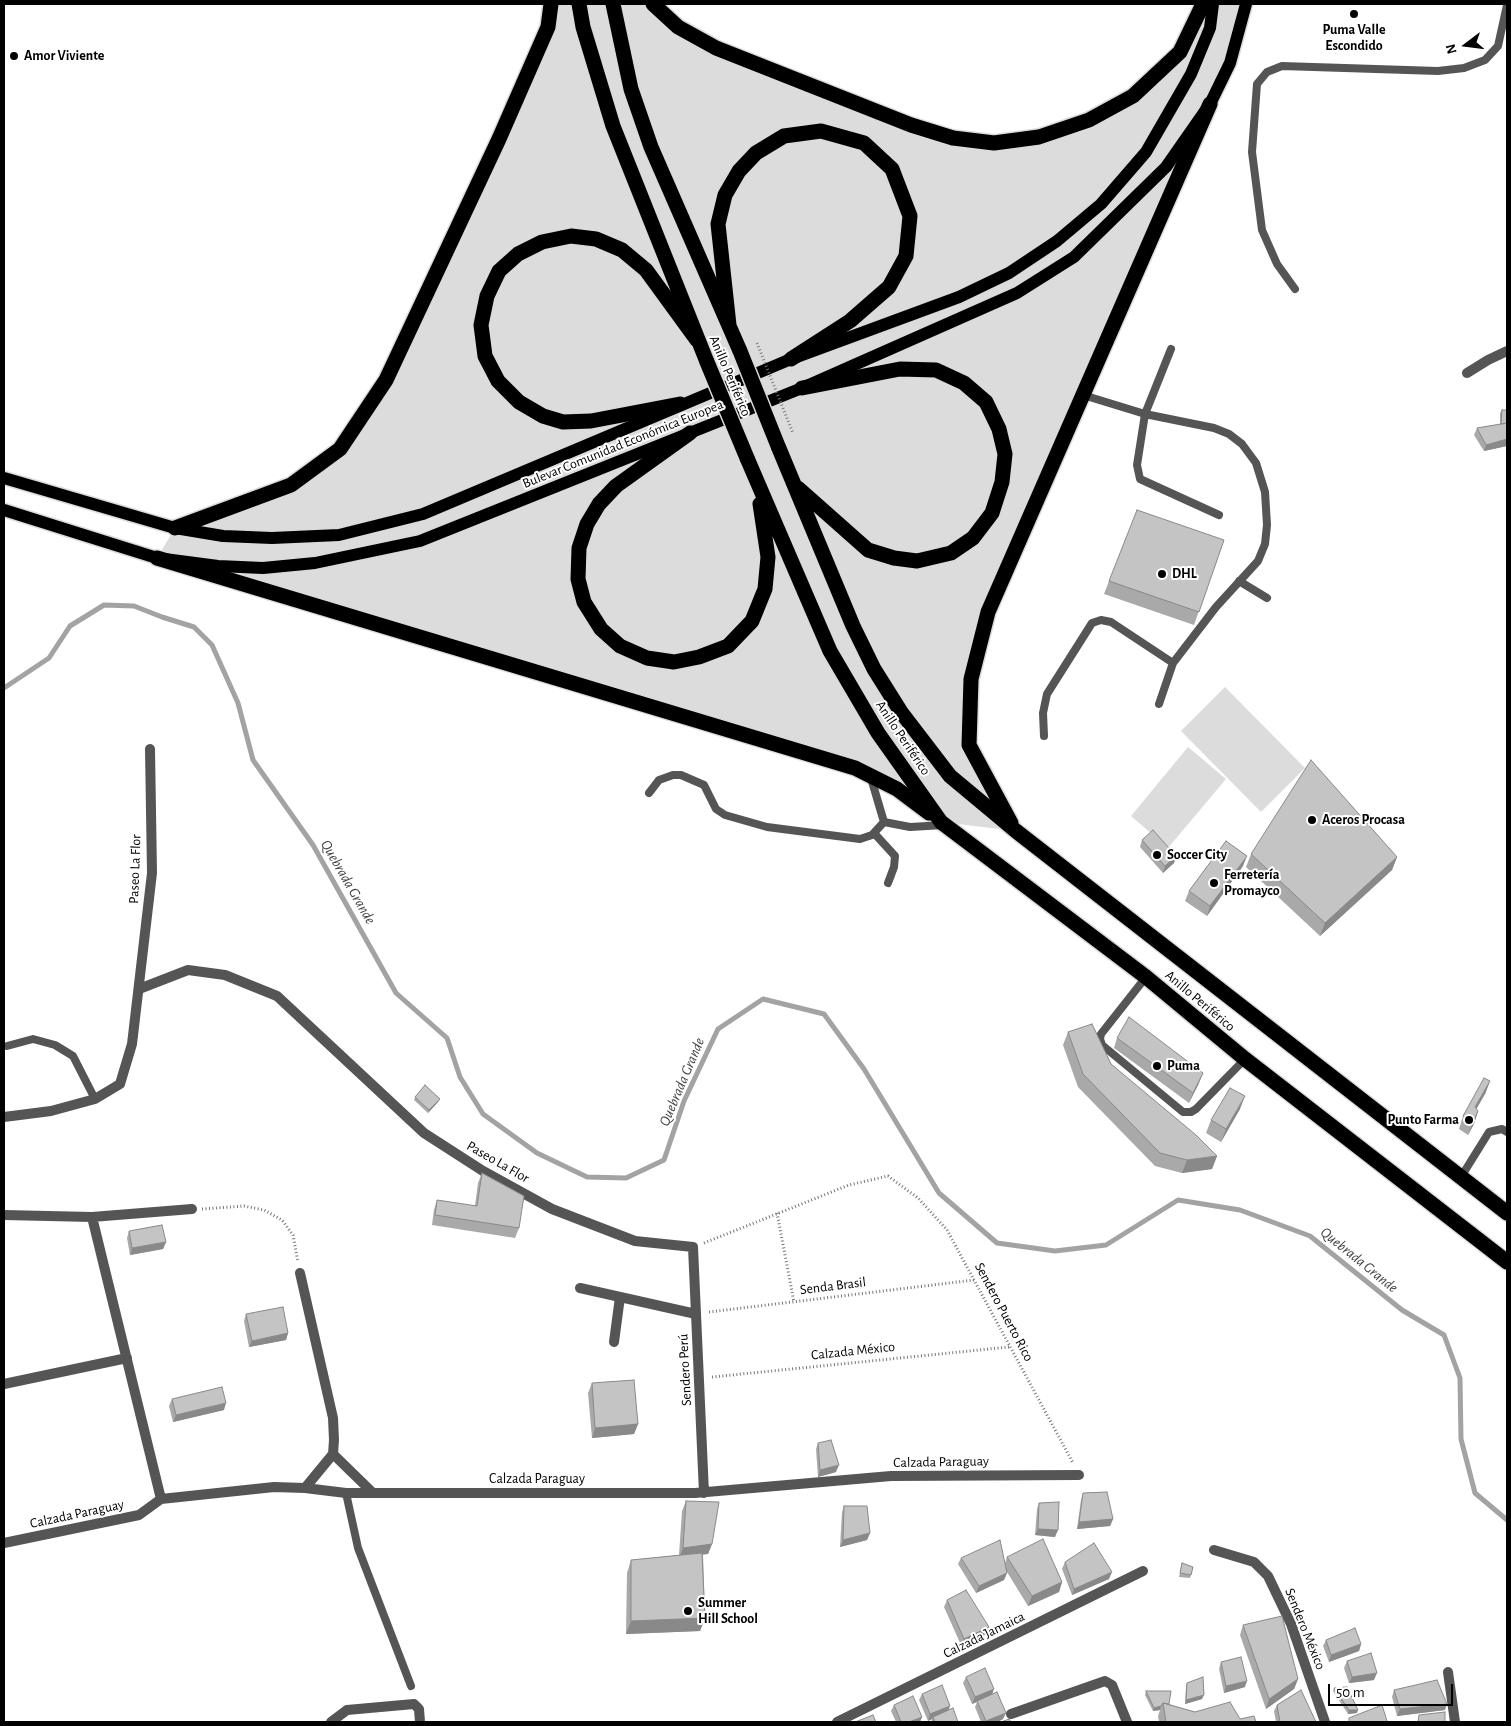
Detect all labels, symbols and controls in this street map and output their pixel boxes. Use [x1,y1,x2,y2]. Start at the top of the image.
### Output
marker: Puma Valle Escondido [1348,8,1360,20]
north arrow [1441,20,1491,70]
place label: Puma Valle Escondido [1322,22,1386,54]
text: N [1443,42,1460,55]
place label: Amor Viviente [24,48,104,64]
marker: Amor Viviente [8,50,20,62]
street label: Anillo Periférico [705,333,755,419]
street label: Bulevar Comunidad Económica Europea [520,396,726,492]
place label: DHL [1172,566,1197,582]
marker: DHL [1156,568,1168,580]
street label: Anillo Periférico [872,698,934,778]
place label: Aceros Procasa [1322,812,1405,828]
marker: Aceros Procasa [1306,814,1318,826]
street label: Paseo La Flor [125,834,145,904]
water label: Quebrada Grande [317,837,379,927]
place label: Soccer City [1167,847,1227,863]
marker: Soccer City [1151,849,1163,861]
place label: Ferretería Promayco [1224,867,1280,900]
marker: Ferretería Promayco [1208,877,1220,889]
street label: Anillo Periférico [1162,967,1238,1035]
water label: Quebrada Grande [655,1035,709,1129]
place label: Puma [1167,1058,1200,1074]
marker: Puma [1151,1060,1163,1072]
place label: Punto Farma [1387,1112,1459,1128]
marker: Punto Farma [1463,1114,1475,1126]
street label: Paseo La Flor [464,1137,532,1187]
water label: Quebrada Grande [1317,1223,1401,1297]
street label: Sendero Puerto Rico [971,1260,1037,1364]
street label: Senda Brasil [799,1274,867,1298]
street label: Sendero Perú [675,1334,695,1406]
street label: Calzada México [810,1338,896,1364]
street label: Calzada Paraguay [893,1453,989,1471]
street label: Calzada Paraguay [489,1471,585,1487]
street label: Calzada Paraguay [28,1496,126,1532]
street label: Sendero México [1281,1586,1329,1672]
place label: Summer Hill School [698,1595,758,1628]
marker: Summer Hill School [682,1605,694,1617]
street label: Calzada Jamaica [940,1608,1028,1662]
scale bar [1331,1674,1456,1706]
text: 50 m [1336,1685,1365,1700]

